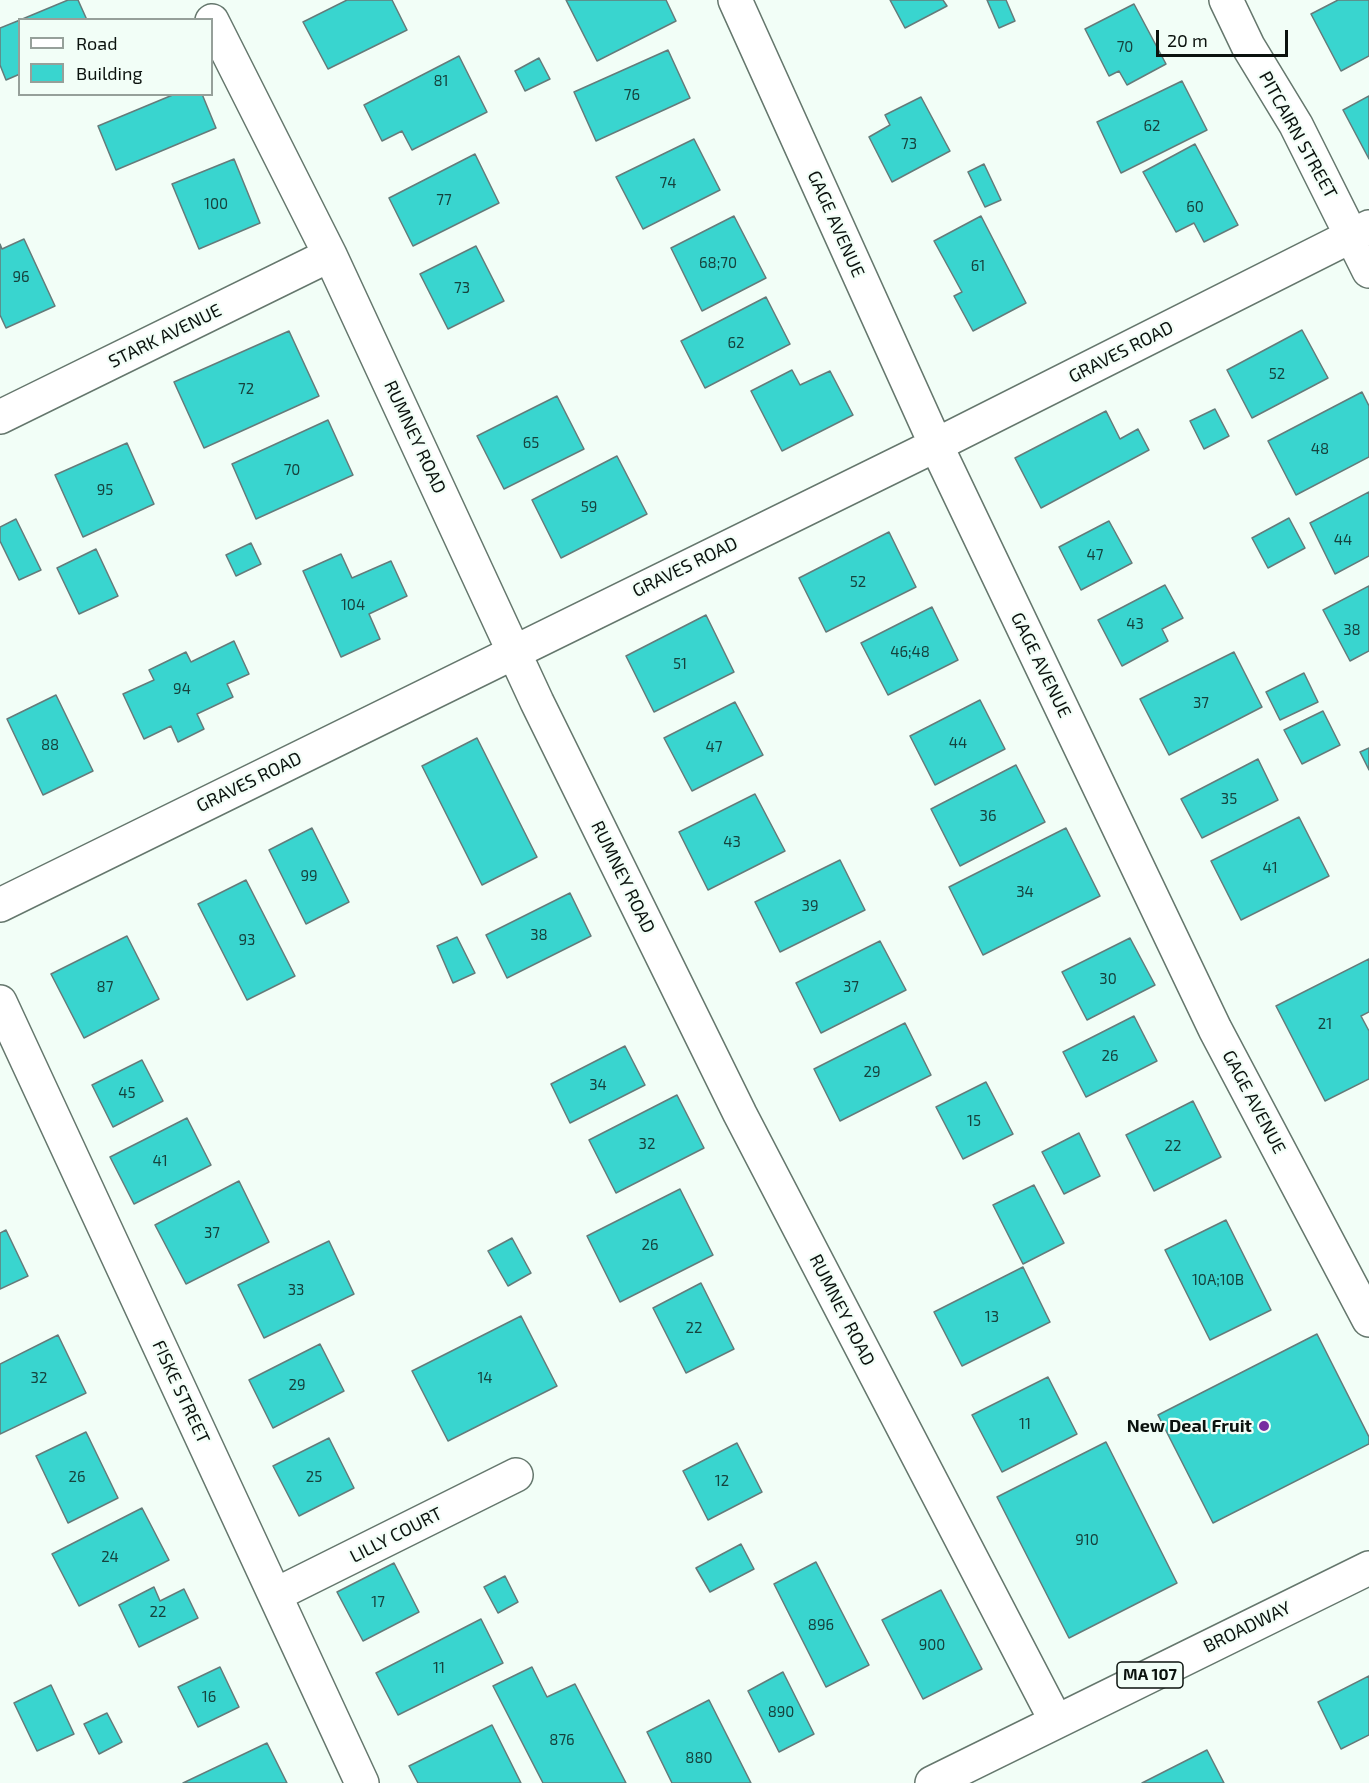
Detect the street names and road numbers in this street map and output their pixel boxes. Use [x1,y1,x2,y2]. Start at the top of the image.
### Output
street label: PITCAIRN STREET [1254,68,1342,202]
street label: GAGE AVENUE [803,167,869,281]
street label: STARK AVENUE [105,299,225,373]
street label: GRAVES ROAD [1065,316,1177,388]
street label: RUMNEY ROAD [379,377,451,497]
street label: GRAVES ROAD [629,532,741,602]
street label: GAGE AVENUE [1006,609,1076,721]
street label: GRAVES ROAD [193,747,305,817]
street label: RUMNEY ROAD [587,817,659,937]
street label: GAGE AVENUE [1218,1047,1290,1157]
street label: RUMNEY ROAD [805,1251,879,1369]
street label: FISKE STREET [148,1337,214,1447]
street label: LILLY COURT [346,1503,446,1567]
street label: BROADWAY [1200,1597,1294,1657]
road number: MA 107 [1117,1662,1183,1688]

